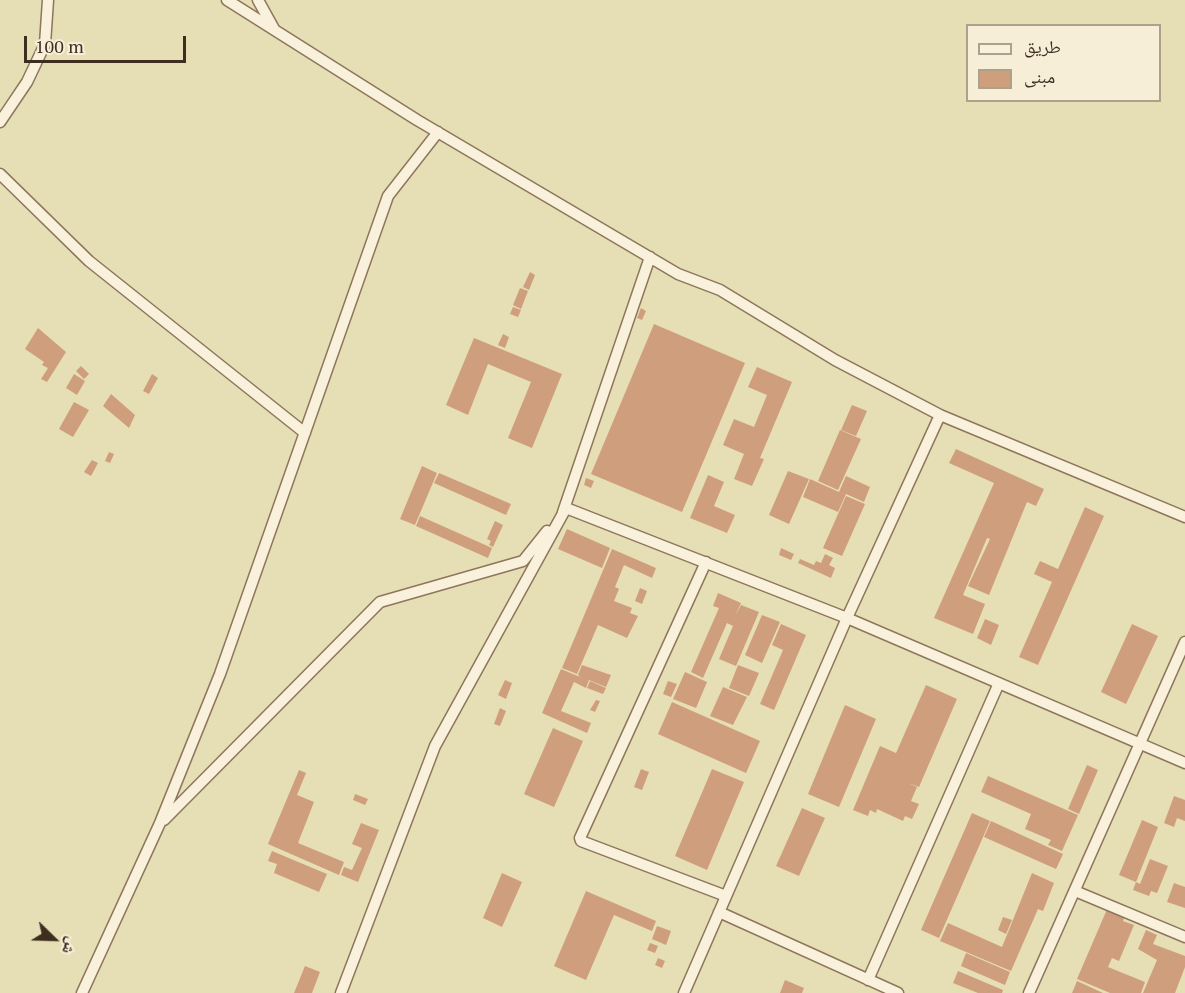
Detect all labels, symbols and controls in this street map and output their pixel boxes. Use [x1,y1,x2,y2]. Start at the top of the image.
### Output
scale bar [27,24,189,62]
legend [966,24,1161,102]
text: 100 m [35,34,84,58]
text: طريق [1024,34,1061,58]
text: مبنى [1024,64,1055,88]
north arrow [24,909,84,969]
text: ش [57,934,84,958]

